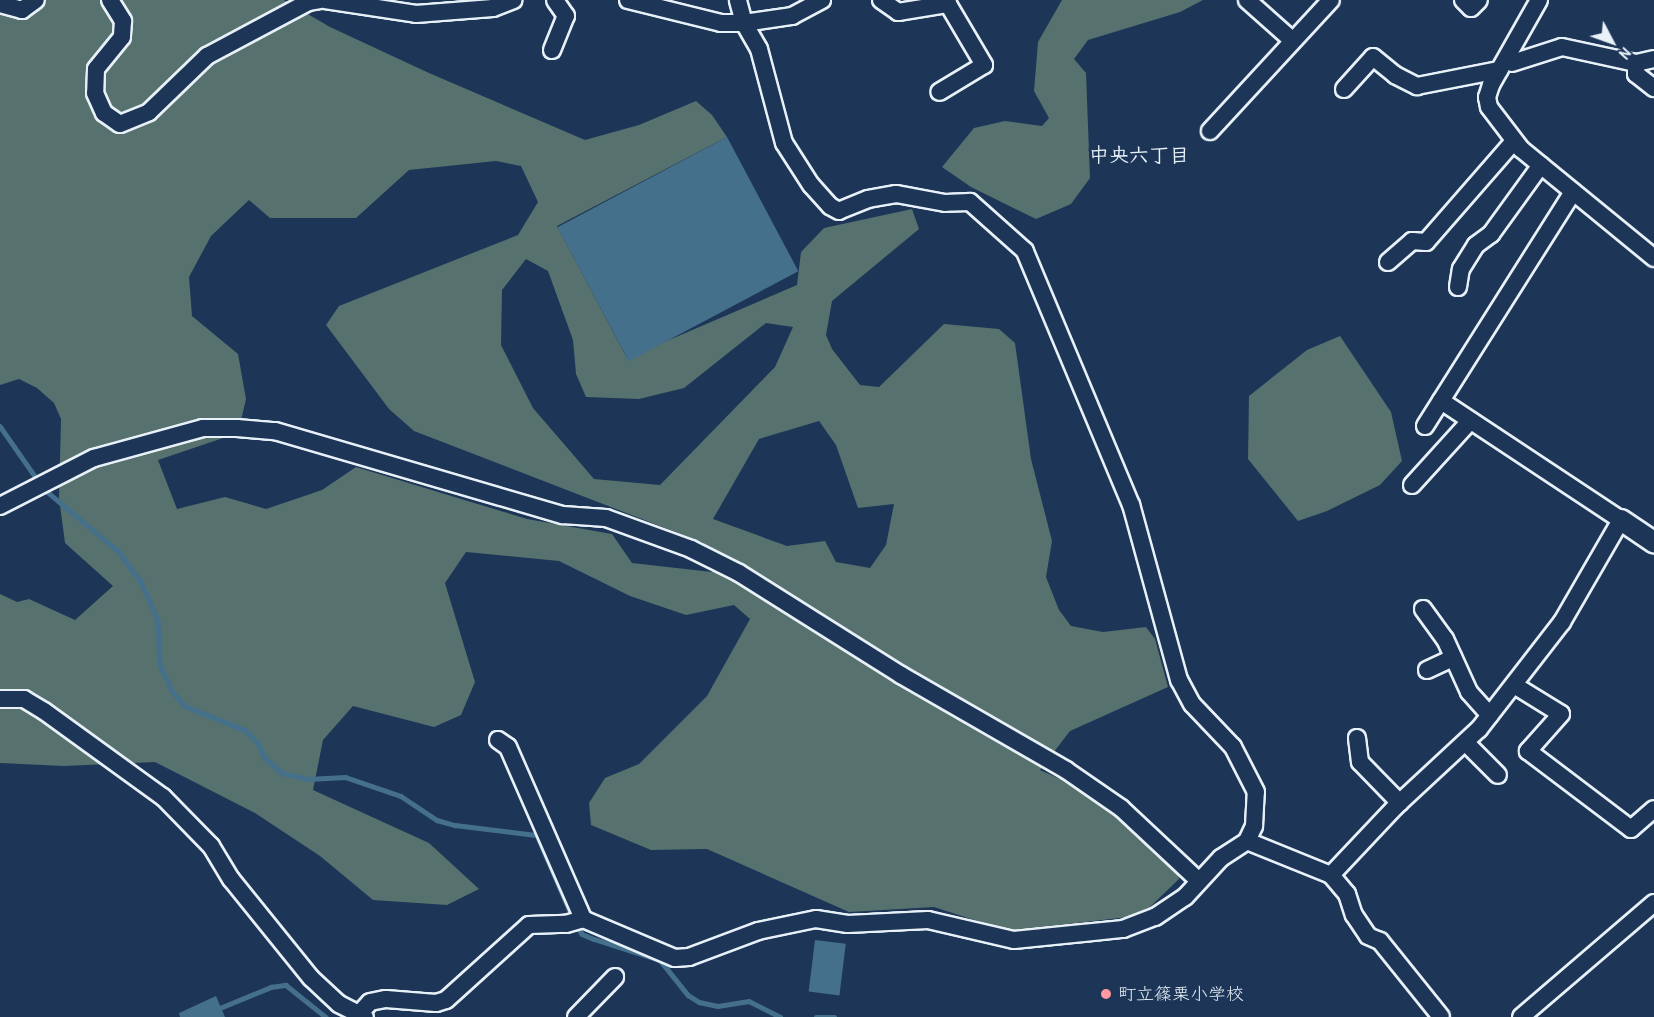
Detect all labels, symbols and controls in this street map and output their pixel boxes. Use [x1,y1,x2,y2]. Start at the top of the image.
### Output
north arrow [1582,12,1642,72]
text: N [1614,43,1637,64]
district label: 中央六丁目 [1089,142,1189,166]
place label: 町立篠栗小学校 [1118,983,1244,1005]
marker: 町立篠栗小学校 [1099,987,1113,1001]

